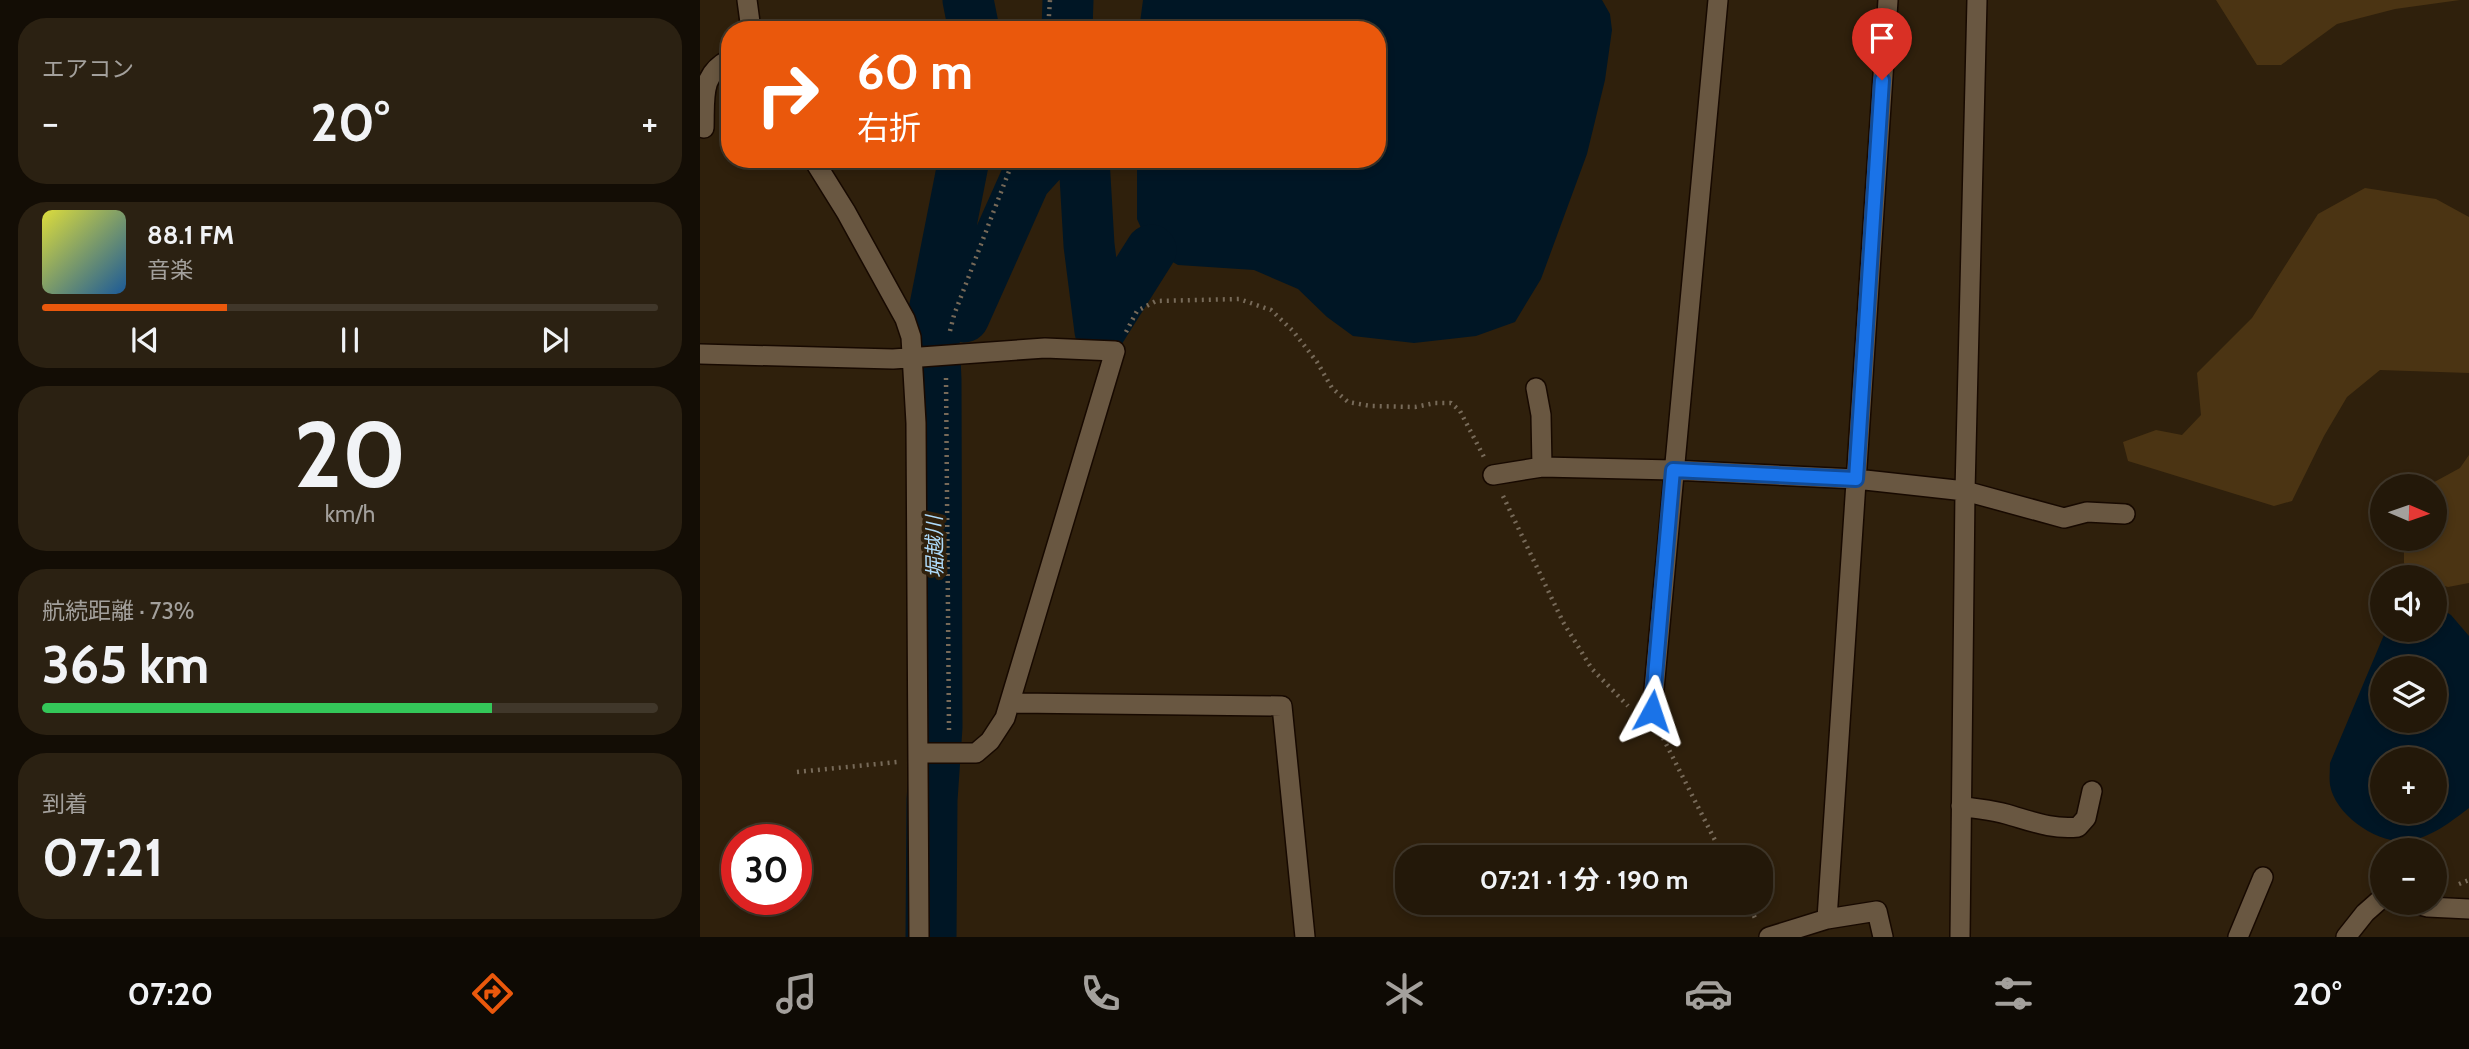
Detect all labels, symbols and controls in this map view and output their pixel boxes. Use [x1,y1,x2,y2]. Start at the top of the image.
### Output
pin [1852,8,1912,80]
icon: arrive [1863,19,1901,57]
text: 60 m [857,42,973,101]
icon: right [742,49,833,140]
text: エアコン [42,55,134,83]
text: 20° [310,91,390,154]
text: − [42,99,59,146]
text: + [641,99,658,146]
text: 右折 [857,108,921,147]
text: 88.1 FM [147,219,234,251]
text: 音楽 [147,256,193,284]
icon: previous [126,321,164,359]
icon: pause [331,321,369,359]
icon: next [536,321,574,359]
text: 20 [294,399,406,510]
north arrow [2370,474,2446,551]
map controls [2370,474,2447,915]
text: km/h [325,500,375,528]
water label: 堀越川 [921,513,948,579]
button: sound [2370,565,2447,642]
text: 航続距離 · 73% [42,597,195,625]
text: 365 km [42,633,209,696]
button: layers [2370,656,2447,733]
position arrow [1615,674,1689,748]
button: + [2370,747,2447,824]
text: 到着 [42,790,88,818]
speed limit sign: 30 [721,824,812,915]
text: 07:21 [42,826,163,889]
button: − [2370,838,2447,915]
text: 07:21 · 1 分 · 190 m [1480,864,1688,896]
icon: directions [468,969,517,1018]
icon: music [772,969,821,1018]
icon: phone [1076,969,1125,1018]
icon: climate [1380,969,1429,1018]
icon: car [1684,969,1733,1018]
icon: filters [1989,969,2038,1018]
text: 07:20 [128,974,213,1013]
text: 20° [2293,974,2341,1013]

